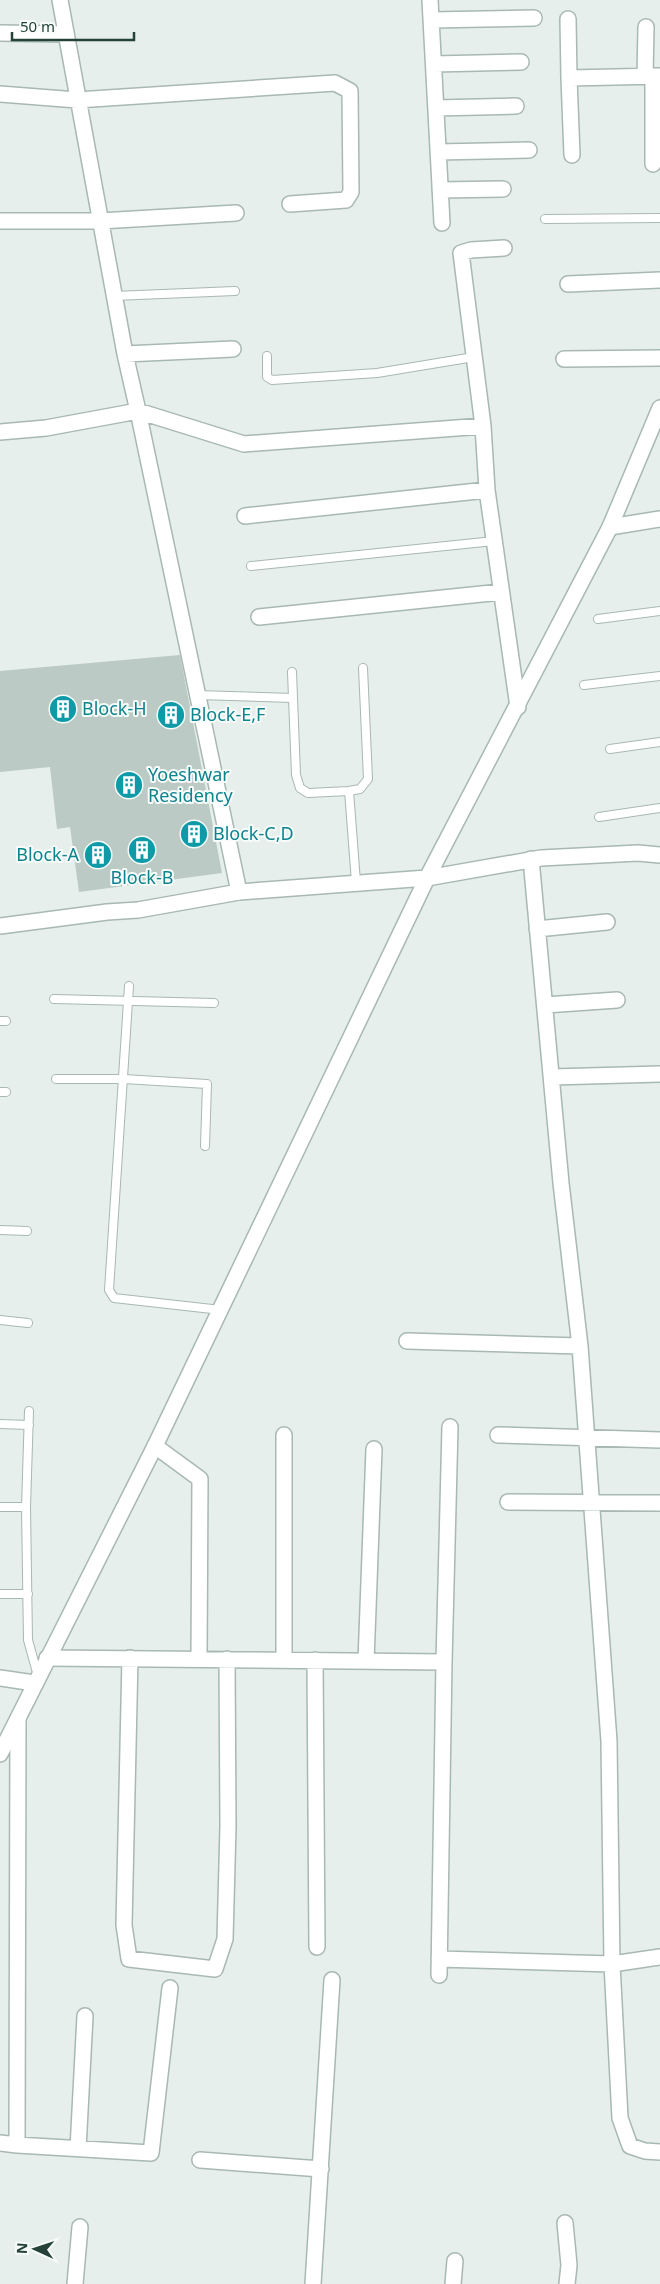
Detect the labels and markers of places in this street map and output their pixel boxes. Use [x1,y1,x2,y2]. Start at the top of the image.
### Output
building icon: Block-H [48,694,78,724]
place label: Block-H [82,696,147,720]
building icon: Block-E,F [156,700,186,730]
place label: Block-E,F [190,702,265,726]
place label: Yoeshwar Residency [148,762,234,807]
building icon: Yoeshwar Residency [114,770,144,800]
building icon: Block-C,D [179,819,209,849]
place label: Block-C,D [213,821,294,845]
building icon: Block-B [127,835,157,865]
building icon: Block-A [83,840,113,870]
place label: Block-A [16,842,79,866]
place label: Block-B [111,865,173,889]

